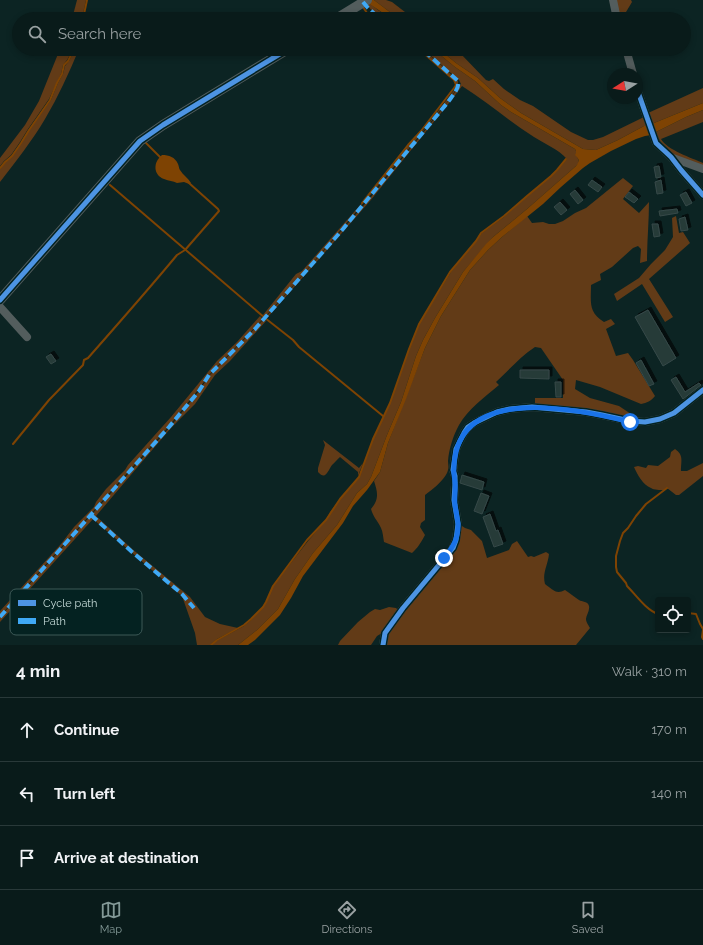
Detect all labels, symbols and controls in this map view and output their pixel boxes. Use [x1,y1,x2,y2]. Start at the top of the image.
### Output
search box [12,12,691,56]
icon: search [26,23,48,45]
text: Search here [58,25,141,43]
north arrow [607,68,643,104]
route start [621,413,639,431]
route end [435,549,453,567]
legend [10,589,142,635]
text: Cycle path [43,597,97,610]
map controls [655,597,691,633]
button: locate [655,597,691,633]
text: Path [43,615,66,628]
text: 4 min [16,661,60,681]
text: Walk · 310 m [612,664,687,679]
icon: ahead [16,719,38,741]
text: Continue [54,721,119,739]
text: 170 m [651,722,687,737]
icon: left [16,783,38,805]
text: Turn left [54,785,115,803]
text: 140 m [651,786,687,801]
icon: arrive [16,847,38,869]
text: Arrive at destination [54,849,199,867]
tab: Map [100,899,122,936]
tab: Directions [322,899,372,936]
tab: Saved [572,899,603,936]

